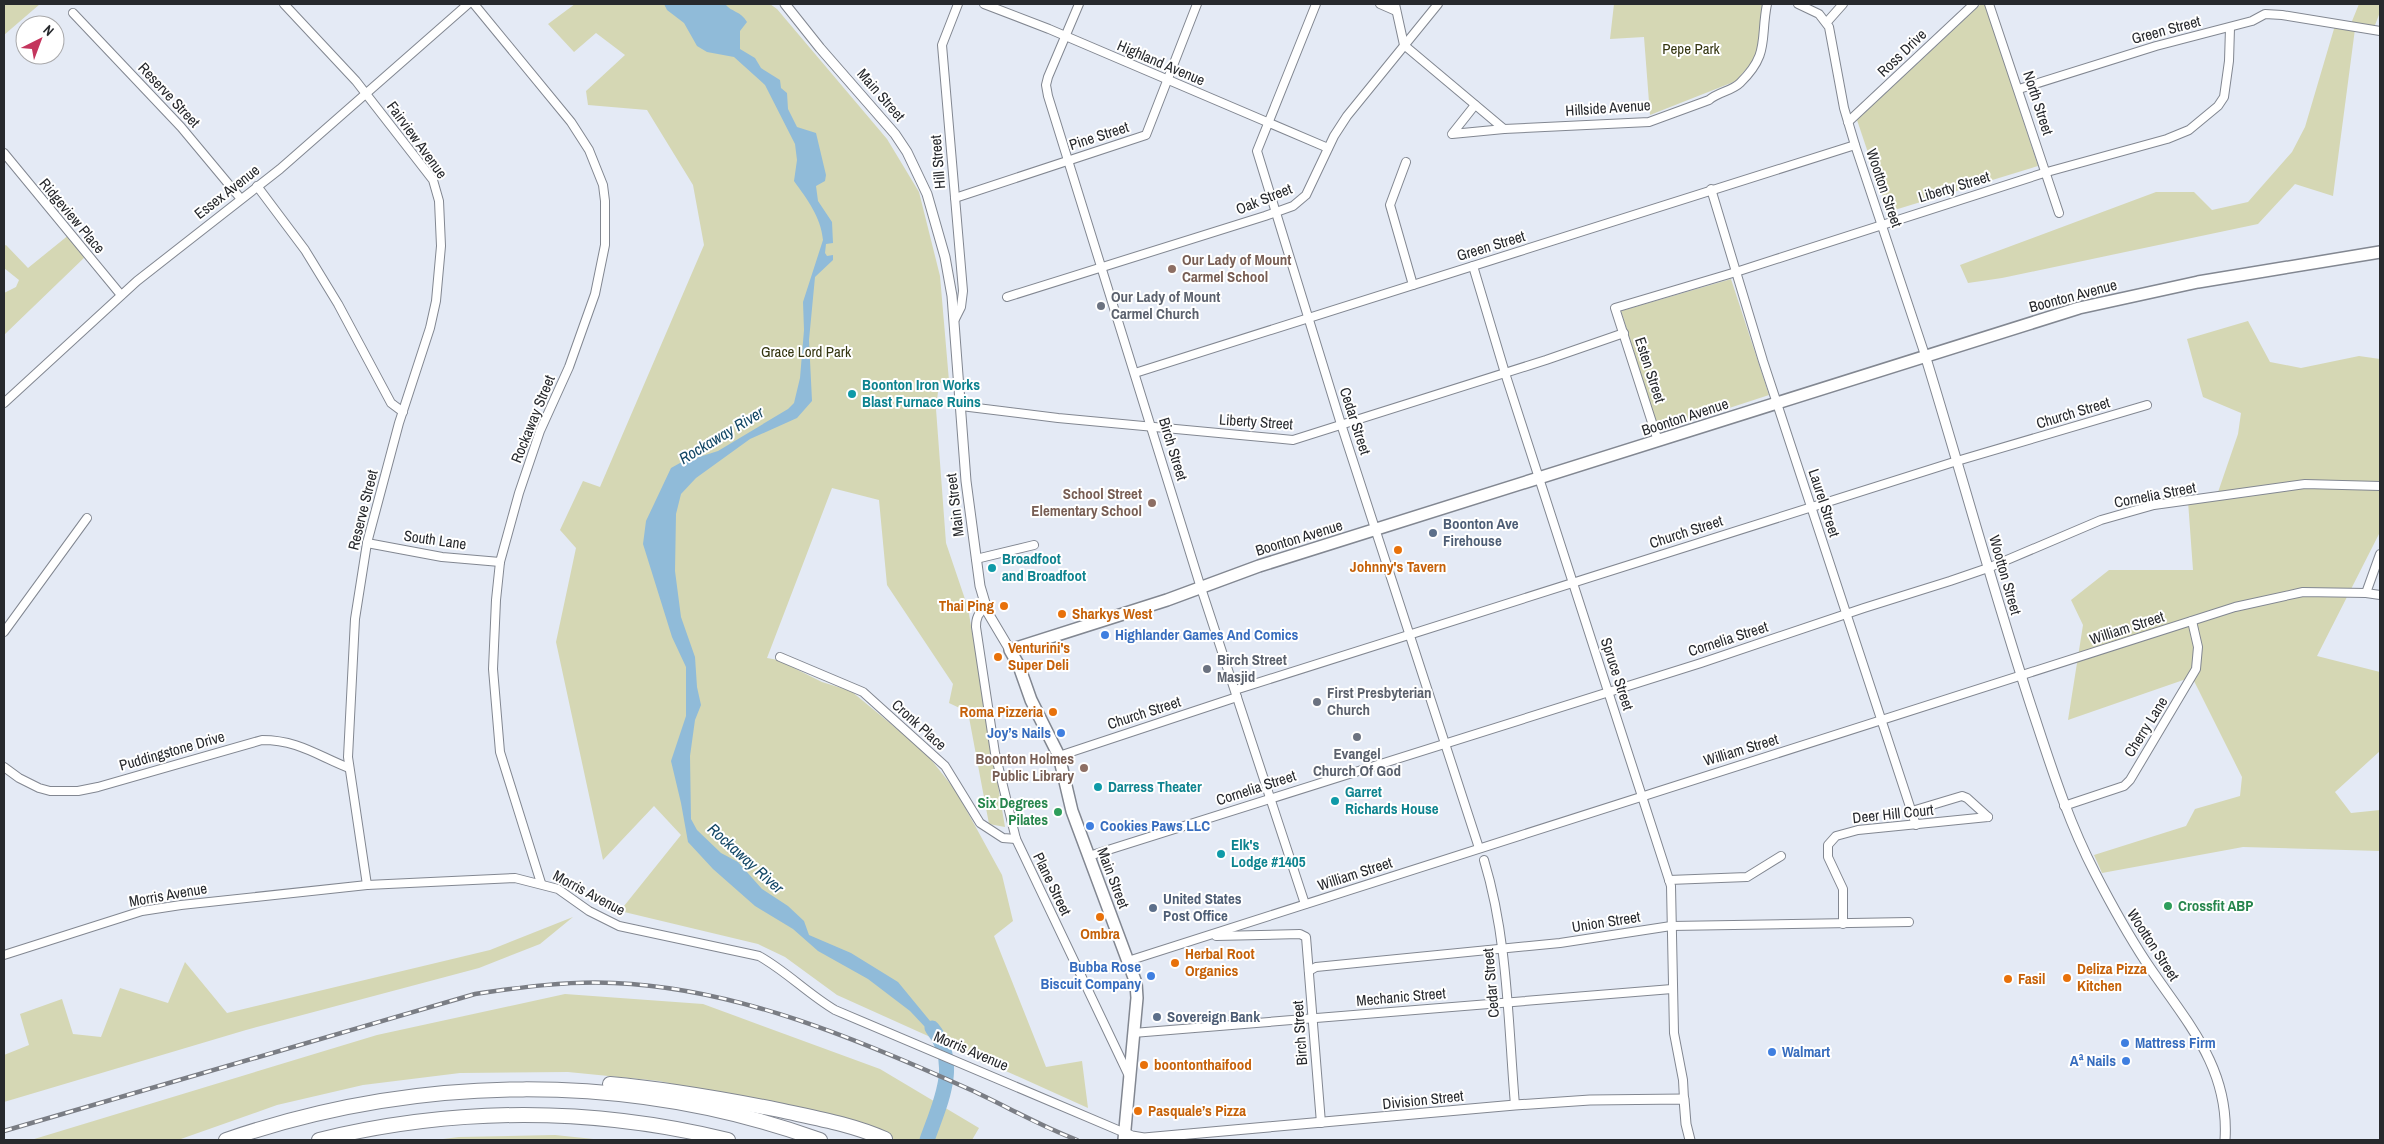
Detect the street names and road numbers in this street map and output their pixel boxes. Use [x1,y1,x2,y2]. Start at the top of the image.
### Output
street label: Green Street [2129,10,2203,49]
street label: Ross Drive [1872,24,1931,81]
street label: Highland Avenue [1114,35,1208,91]
street label: Reserve Street [134,57,205,132]
street label: Main Street [853,64,911,126]
street label: North Street [2018,68,2059,138]
street label: Hillside Avenue [1565,94,1651,121]
street label: Fairview Avenue [382,97,453,183]
street label: Pine Street [1066,116,1132,155]
street label: Hill Street [925,134,950,190]
street label: Wootton Street [1861,146,1908,230]
street label: Essex Avenue [190,159,264,224]
street label: Liberty Street [1915,166,1993,207]
street label: Ridgeview Place [35,174,110,258]
street label: Oak Street [1233,178,1296,219]
street label: Green Street [1454,225,1528,266]
street label: Boonton Avenue [2027,274,2119,317]
street label: Esten Street [1630,334,1671,406]
street label: Rockaway Street [505,371,560,466]
street label: Cedar Street [1335,384,1376,458]
street label: Church Street [2033,391,2113,434]
street label: Boonton Avenue [1639,393,1731,440]
street label: Liberty Street [1218,408,1294,435]
street label: Birch Street [1154,415,1193,484]
street label: Laurel Street [1804,466,1846,540]
street label: Reserve Street [342,467,383,552]
street label: Main Street [940,472,969,538]
street label: Cornelia Street [2112,476,2198,513]
street label: Church Street [1647,510,1726,553]
street label: Boonton Avenue [1253,514,1345,561]
street label: South Lane [402,525,468,554]
street label: Wootton Street [1984,533,2027,618]
street label: William Street [2087,605,2167,649]
street label: Cornelia Street [1685,616,1771,661]
street label: Spruce Street [1596,635,1639,713]
street label: Church Street [1105,691,1184,734]
street label: Cherry Lane [2119,692,2172,761]
street label: Cronk Place [887,694,951,755]
street label: Puddingstone Drive [117,725,227,776]
street label: William Street [1701,728,1781,771]
street label: Cornelia Street [1213,765,1299,810]
street label: Deer Hill Court [1851,799,1935,828]
street label: Main Street [1092,844,1135,912]
street label: Plane Street [1028,849,1077,919]
street label: William Street [1315,851,1395,895]
street label: Morris Avenue [549,865,629,920]
street label: Morris Avenue [127,877,209,912]
street label: Wootton Street [2122,905,2185,985]
street label: Union Street [1570,906,1642,937]
street label: Cedar Street [1477,947,1504,1019]
street label: Mechanic Street [1355,982,1447,1011]
street label: Birch Street [1287,999,1312,1066]
street label: Morris Avenue [931,1025,1012,1076]
street label: Division Street [1381,1085,1465,1114]

